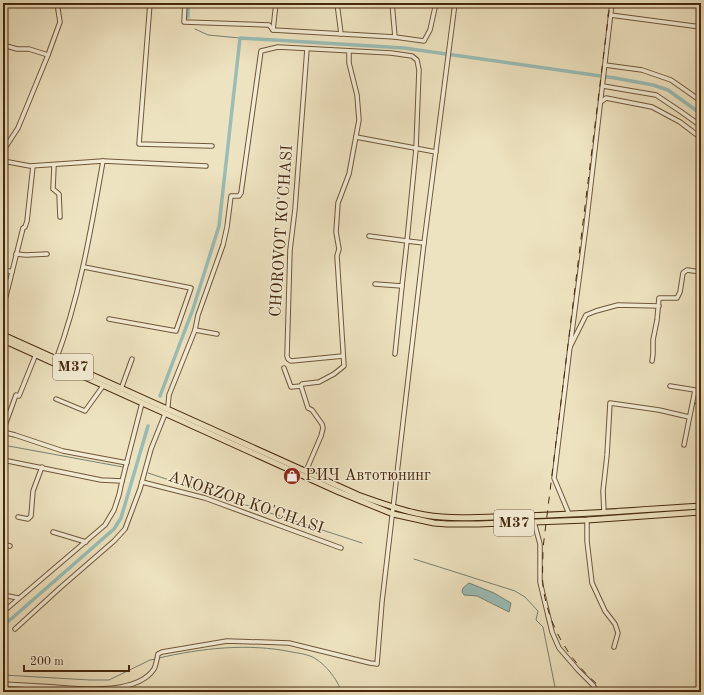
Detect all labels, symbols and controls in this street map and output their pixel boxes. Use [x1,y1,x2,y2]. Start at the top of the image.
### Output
street label: CHOROVOT KO'CHASI [268,144,296,318]
road number: M37 [53,354,93,380]
shop icon: РИЧ Автотюнинг [282,466,302,486]
place label: РИЧ Автотюнинг [305,468,431,484]
street label: ANORZOR KO'CHASI [166,469,326,537]
road number: M37 [494,510,534,536]
scale bar [24,647,129,673]
text: 200 m [30,656,64,668]

